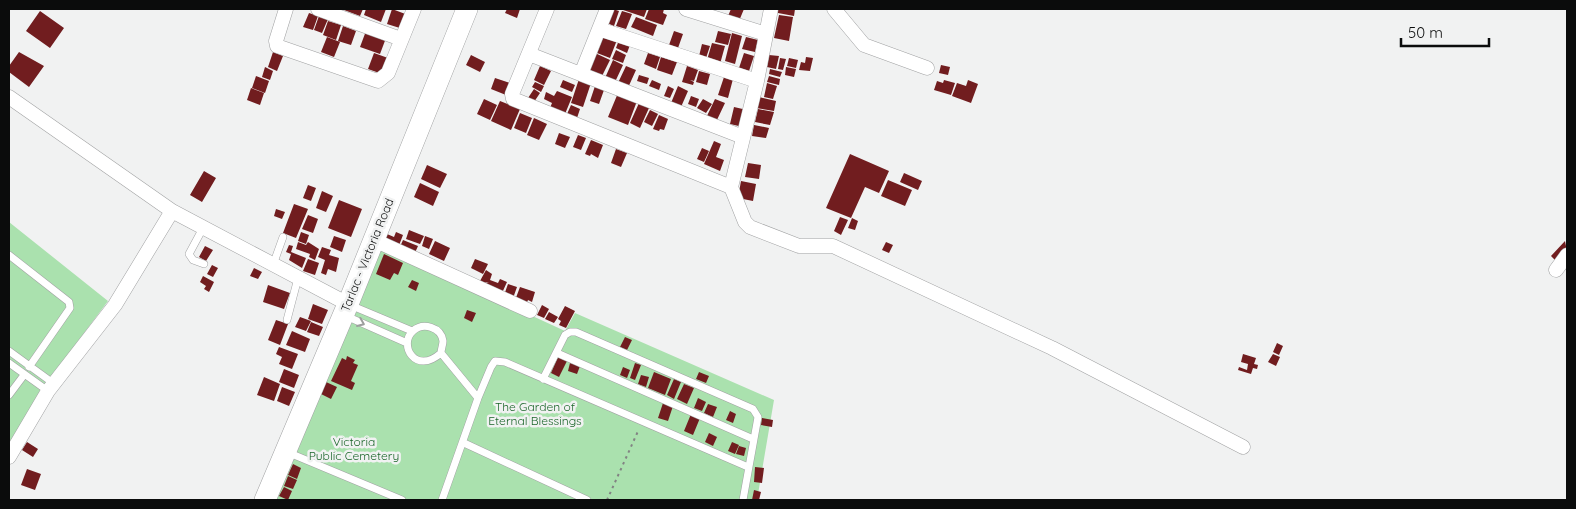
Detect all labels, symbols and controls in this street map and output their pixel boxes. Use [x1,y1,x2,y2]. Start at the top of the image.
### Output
scale bar [1401,15,1488,47]
text: 50 m [1408,23,1443,42]
street label: Tarlac - Victoria Road [337,196,397,314]
one-way arrow [356,316,365,327]
park label: The Garden of Eternal Blessings [488,399,582,428]
park label: Victoria Public Cemetery [309,434,399,463]

